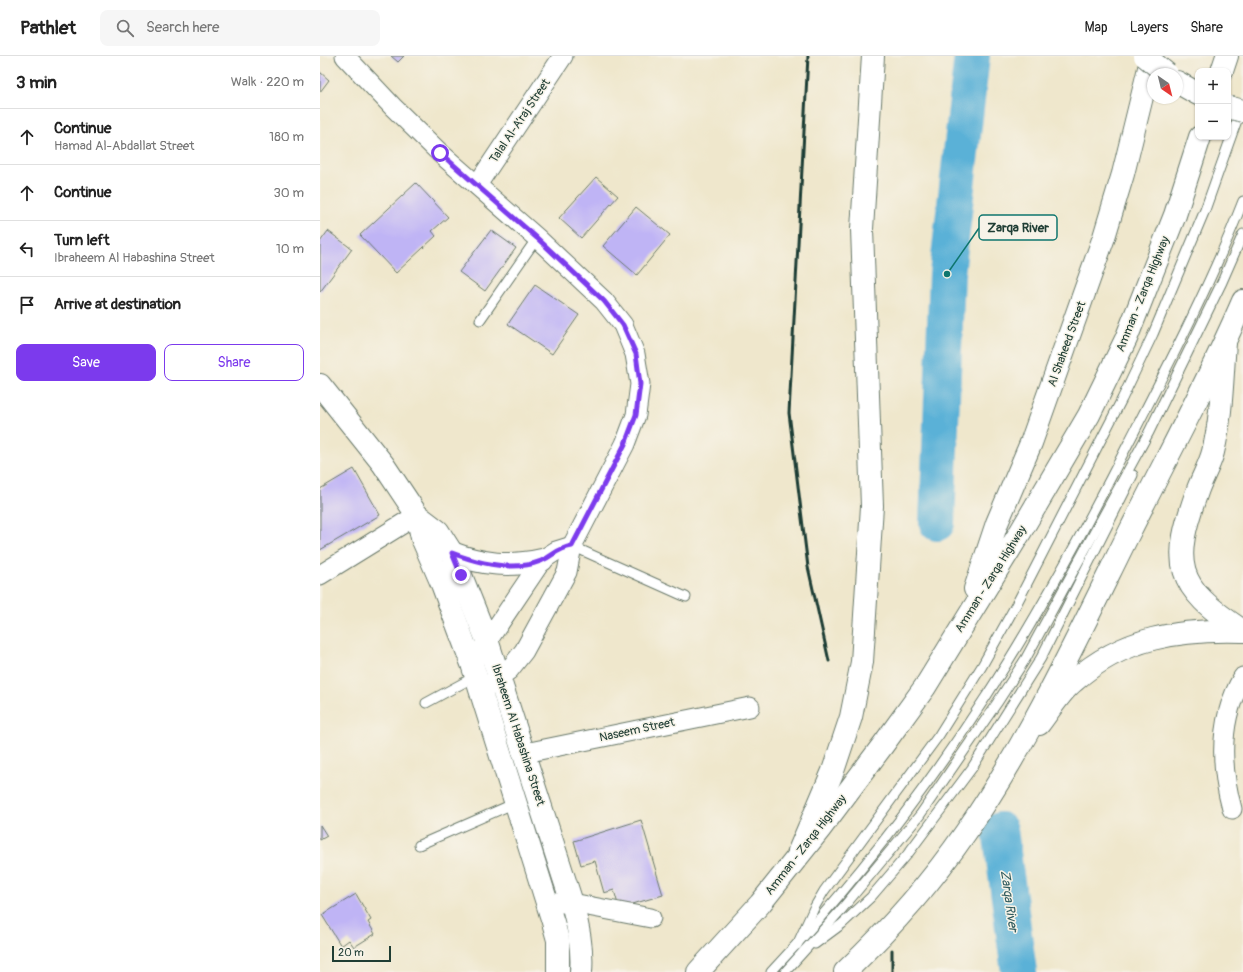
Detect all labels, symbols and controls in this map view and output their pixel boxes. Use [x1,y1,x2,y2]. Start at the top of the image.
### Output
search box [100,10,380,46]
text: Pathlet [20,16,76,40]
icon: search [114,17,136,39]
text: Search here [146,18,219,37]
text: Map [1085,19,1108,36]
text: Layers [1130,19,1168,36]
text: Share [1190,19,1223,36]
north arrow [1147,68,1183,104]
map controls [1195,68,1231,140]
button: + [1195,68,1231,104]
text: 3 min [16,72,57,93]
text: Walk · 220 m [231,74,304,90]
street label: Talal Al-A’raj Street [486,76,554,166]
button: − [1195,104,1231,140]
text: Continue [54,119,112,138]
icon: ahead [16,126,38,148]
text: 180 m [269,129,304,145]
text: Hamad Al-Abdallat Street [54,138,195,154]
route start [431,144,449,162]
icon: ahead [16,182,38,204]
text: Continue [54,183,112,202]
text: 30 m [274,185,304,201]
callout: Zarqa River [979,215,1057,240]
text: Zarqa River [987,220,1049,236]
text: Turn left [54,231,110,250]
street label: Amman - Zarqa Highway [1113,234,1173,354]
icon: left [16,238,38,260]
text: 10 m [276,241,304,257]
text: Ibraheem Al Habashina Street [54,250,215,266]
icon: arrive [16,294,38,316]
text: Arrive at destination [54,295,181,314]
street label: Al Shaheed Street [1045,299,1089,389]
button: Save [16,344,156,381]
button: Share [164,344,304,381]
street label: Amman - Zarqa Highway [952,523,1030,635]
route end [452,566,470,584]
street label: Ibraheem Al Habashina Street [488,662,548,808]
street label: Naseem Street [598,715,676,745]
street label: Amman - Zarqa Highway [762,792,850,898]
water label: Zarqa River [997,869,1022,935]
scale bar [332,944,391,963]
text: 20 m [338,946,364,959]

